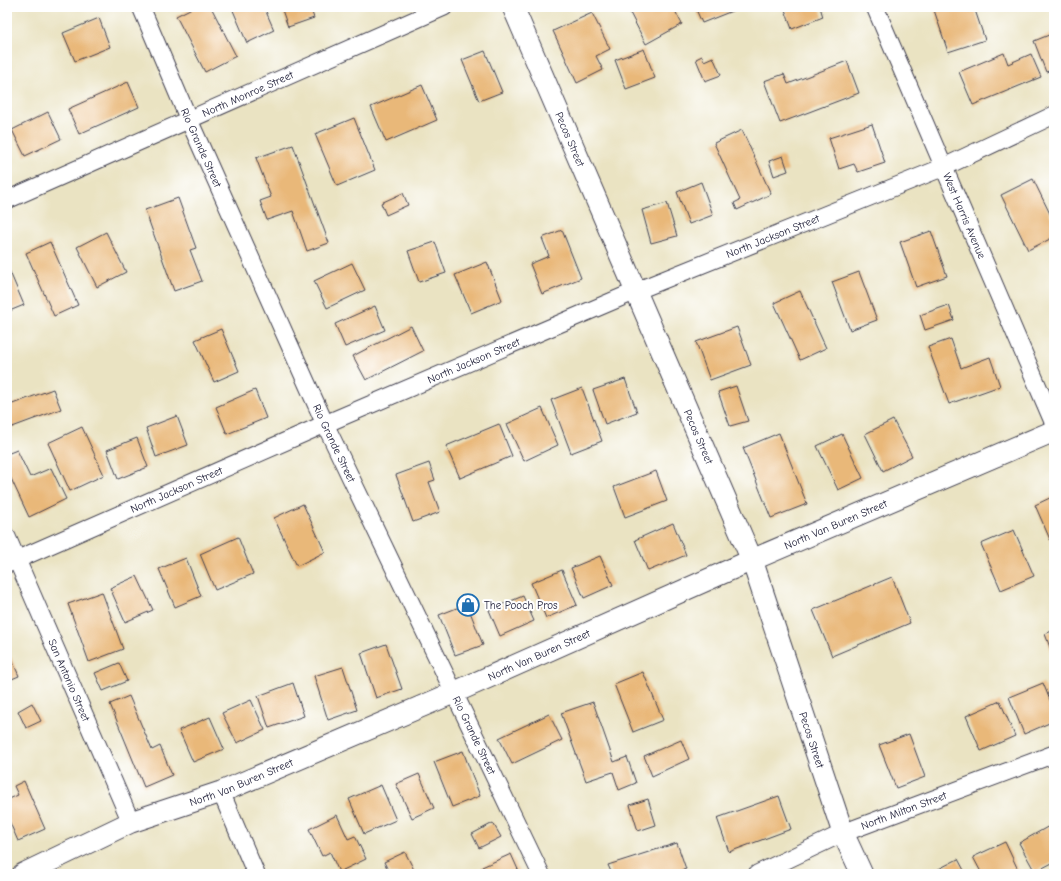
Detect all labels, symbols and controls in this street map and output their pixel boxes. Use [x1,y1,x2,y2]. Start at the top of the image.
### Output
street label: North Monroe Street [200,68,296,120]
street label: Rio Grande Street [178,106,225,190]
street label: Pecos Street [552,110,588,169]
street label: West Harris Avenue [940,171,988,261]
street label: North Jackson Street [724,212,822,261]
street label: North Jackson Street [426,335,523,386]
street label: Rio Grande Street [310,402,358,485]
street label: Pecos Street [681,408,716,467]
street label: North Jackson Street [128,464,225,516]
street label: North Van Buren Street [782,497,890,552]
shop icon: The Pooch Pros [455,592,481,618]
place label: The Pooch Pros [484,599,558,612]
street label: North Van Buren Street [486,627,593,684]
street label: San Antonio Street [45,637,93,724]
street label: Rio Grande Street [450,694,499,777]
street label: Pecos Street [796,710,827,770]
street label: North Van Buren Street [188,756,296,809]
street label: North Milton Street [859,789,949,833]

